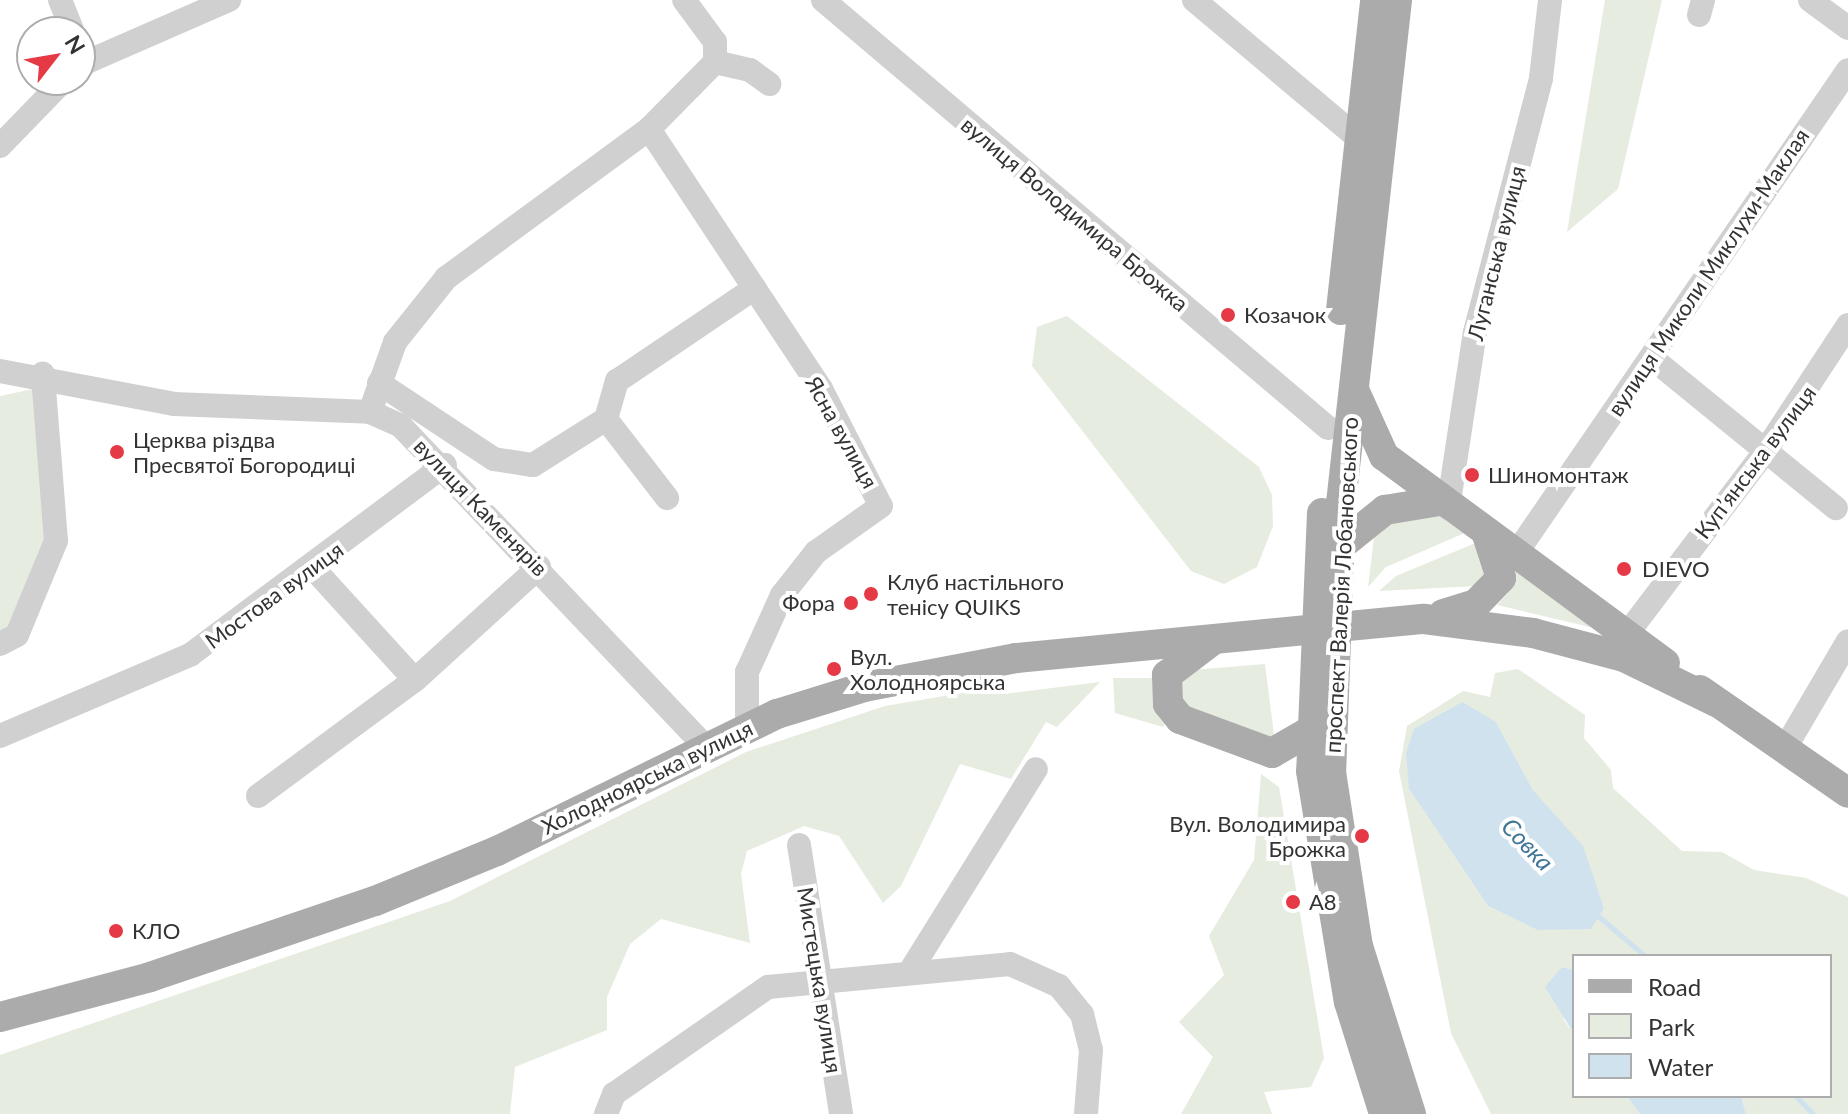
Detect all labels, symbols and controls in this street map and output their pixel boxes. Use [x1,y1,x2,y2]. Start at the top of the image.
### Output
north arrow [16,16,96,96]
text: N [59,30,91,59]
street label: вулиця Володимира Брожка [956,111,1194,317]
street label: вулиця Миколи Миклухи-Маклая [1602,123,1814,421]
street label: Луганська вулиця [1462,163,1530,343]
place label: Козачок [1244,302,1326,328]
marker: Козачок [1219,306,1237,324]
street label: Ясна вулиця [800,371,884,493]
street label: Купʼянська вулиця [1689,380,1821,544]
street label: проспект Валерія Лобановського [1319,416,1363,754]
place label: Церква різдва Пресвятої Богородиці [133,426,356,478]
street label: вулиця Каменярів [409,433,553,581]
marker: Церква різдва Пресвятої Богородиці [108,443,126,461]
place label: Шиномонтаж [1488,462,1629,488]
marker: Шиномонтаж [1463,466,1481,484]
street label: Мостова вулиця [200,536,348,654]
place label: DIEVO [1642,556,1710,582]
marker: DIEVO [1613,558,1635,580]
place label: Клуб настільного тенісу QUIKS [887,568,1064,620]
marker: Клуб настільного тенісу QUIKS [862,585,880,603]
place label: Фора [782,590,835,616]
marker: Фора [842,594,860,612]
place label: Вул. Холодноярська [850,643,1005,694]
marker: Вул. Холодноярська [825,660,843,678]
street label: Холодноярська вулиця [537,714,757,840]
place label: Вул. Володимира Брожка [1169,810,1346,862]
water label: Совка [1496,812,1560,876]
marker: Вул. Володимира Брожка [1353,827,1371,845]
street label: Мистецька вулиця [792,885,848,1075]
place label: А8 [1309,889,1337,915]
marker: А8 [1284,893,1302,911]
place label: КЛО [132,918,180,944]
marker: КЛО [107,922,125,940]
legend [1572,954,1832,1098]
text: Road [1648,972,1701,1001]
text: Park [1648,1012,1695,1041]
text: Water [1648,1052,1713,1081]

